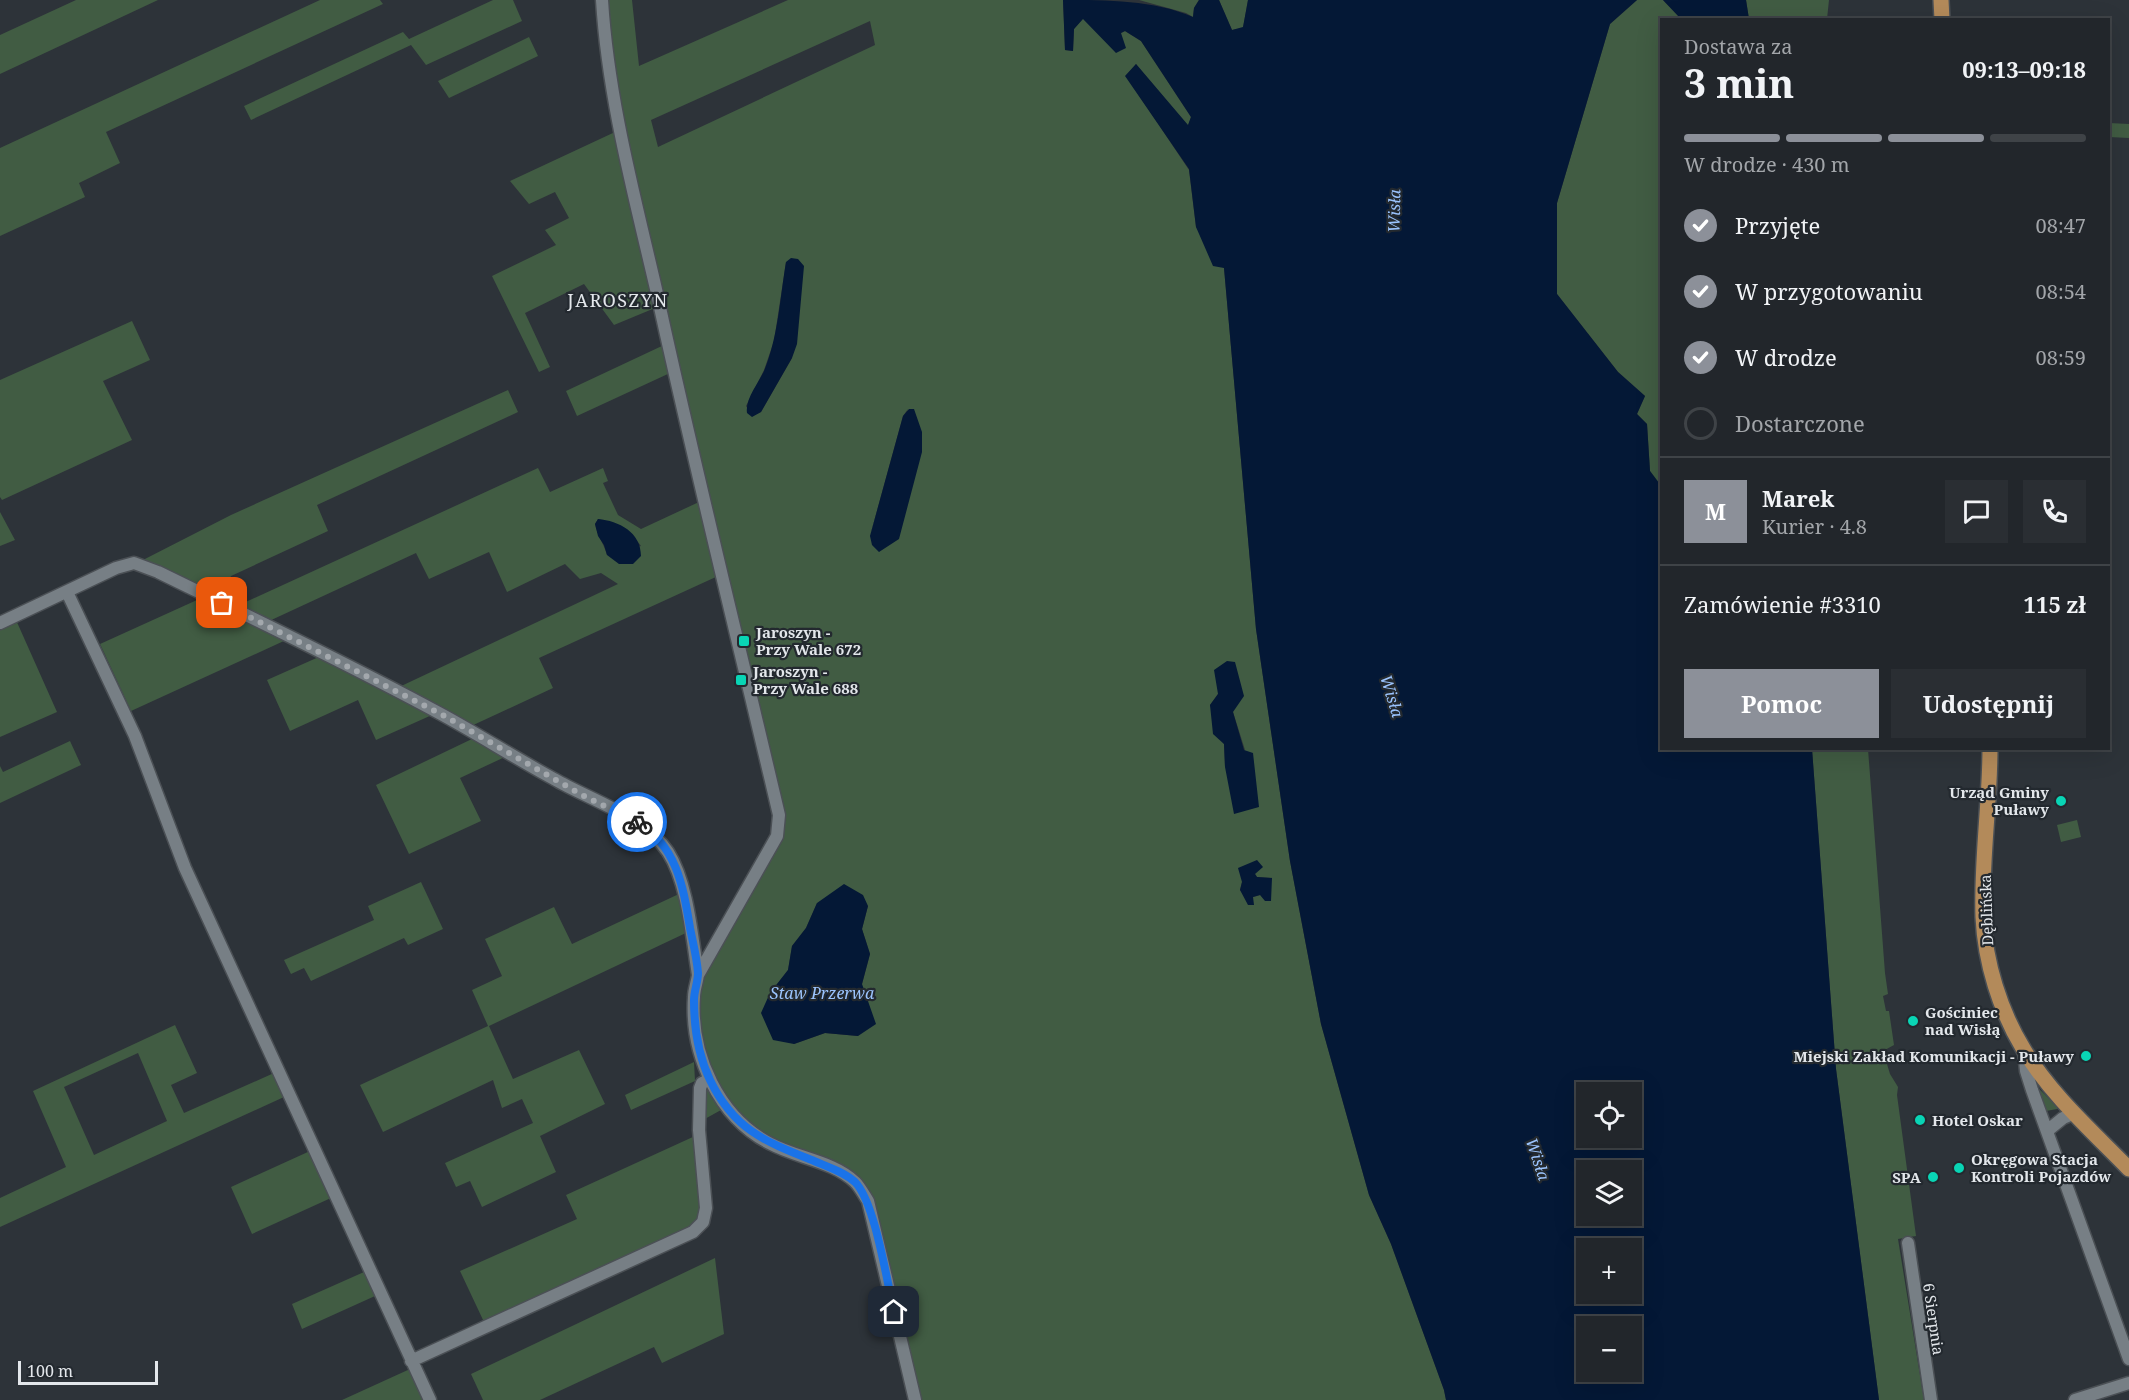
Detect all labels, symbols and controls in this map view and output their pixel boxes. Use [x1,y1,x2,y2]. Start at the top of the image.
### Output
text: Dostawa za [1684,33,1793,60]
text: 09:13–09:18 [1962,54,2086,84]
text: 3 min [1684,56,1794,109]
text: W drodze · 430 m [1684,151,1850,178]
water label: Wisła [1383,188,1405,233]
icon: check [1684,209,1717,242]
text: Przyjęte [1735,210,1820,240]
text: 08:47 [2036,212,2086,239]
icon: check [1684,275,1717,308]
text: W przygotowaniu [1735,276,1923,306]
text: 08:54 [2036,278,2086,305]
district label: JAROSZYN [566,288,669,312]
icon: check [1684,341,1717,374]
text: W drodze [1735,342,1837,372]
text: 08:59 [2036,344,2086,371]
text: Dostarczone [1735,408,1865,438]
button: chat [1945,480,2008,543]
button: phone [2023,480,2086,543]
text: Marek [1762,483,1834,513]
text: M [1705,496,1726,526]
text: Kurier · 4.8 [1762,513,1867,540]
pin [196,577,247,628]
icon: bag [205,586,238,619]
text: Zamówienie #3310 [1684,589,1881,619]
text: 115 zł [2024,589,2086,619]
place label: Jaroszyn - Przy Wale 672 [755,622,861,659]
marker: Jaroszyn - Przy Wale 672 [737,634,751,648]
place label: Jaroszyn - Przy Wale 688 [752,661,858,698]
button: Pomoc [1684,669,1879,738]
button: Udostępnij [1891,669,2086,738]
water label: Wisła [1375,672,1409,721]
marker: Jaroszyn - Przy Wale 688 [734,673,748,687]
place label: Urząd Gminy Puławy [1949,782,2049,819]
courier [607,792,667,852]
marker: Urząd Gminy Puławy [2054,794,2068,808]
icon: bike [621,806,654,839]
street label: Dęblińska [1975,874,1997,946]
water label: Staw Przerwa [770,982,875,1004]
place label: Gościniec nad Wisłą [1925,1002,2000,1039]
marker: Gościniec nad Wisłą [1906,1014,1920,1028]
place label: Miejski Zakład Komunikacji - Puławy [1794,1046,2074,1066]
marker: Miejski Zakład Komunikacji - Puławy [2079,1049,2093,1063]
map controls [1576,1082,1642,1382]
button: locate [1576,1082,1642,1148]
place label: Hotel Oskar [1932,1110,2023,1130]
marker: Hotel Oskar [1913,1113,1927,1127]
water label: Wisła [1521,1135,1555,1184]
place label: Okręgowa Stacja Kontroli Pojazdów [1971,1149,2111,1186]
button: layers [1576,1160,1642,1226]
marker: Okręgowa Stacja Kontroli Pojazdów [1952,1161,1966,1175]
place label: SPA [1892,1167,1922,1187]
marker: SPA [1926,1170,1940,1184]
button: + [1576,1238,1642,1304]
street label: 6 Sierpnia [1919,1282,1949,1356]
pin [868,1286,919,1337]
icon: home [877,1295,910,1328]
button: − [1576,1316,1642,1382]
scale bar [18,1358,158,1386]
text: 100 m [27,1360,73,1382]

